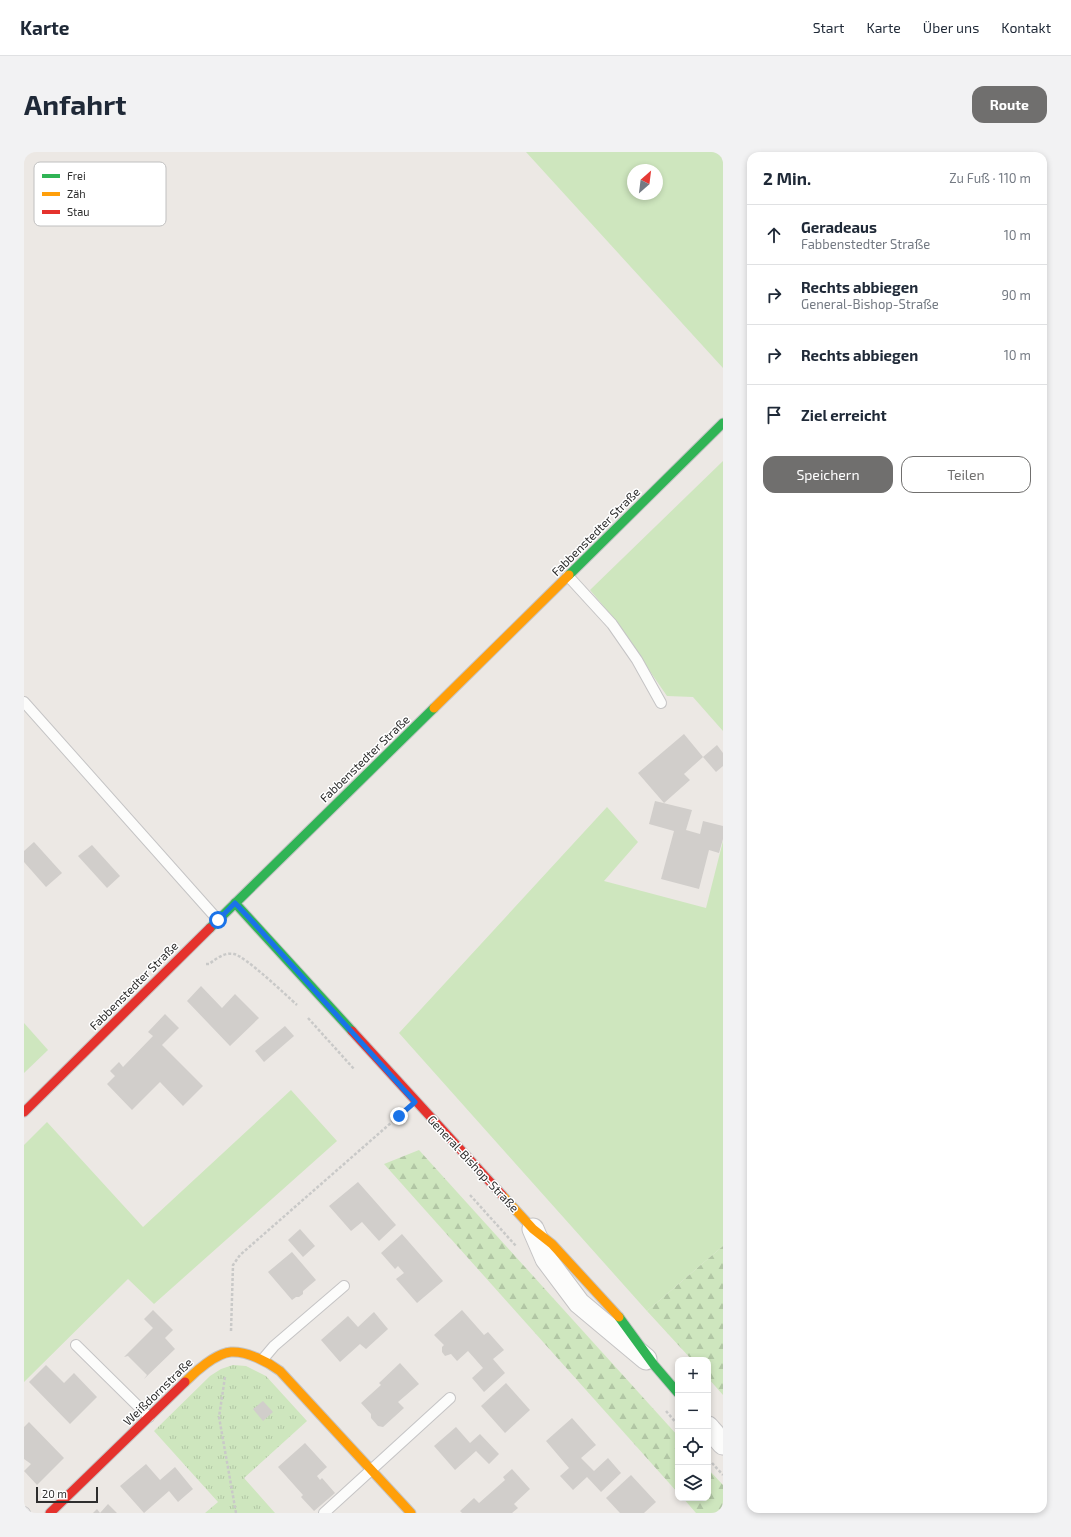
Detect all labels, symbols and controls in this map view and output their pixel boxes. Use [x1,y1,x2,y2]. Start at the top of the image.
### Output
text: Karte [20,16,70,39]
text: Start [813,19,844,36]
text: Karte [866,19,901,36]
text: Über uns [923,19,979,36]
text: Kontakt [1001,19,1051,36]
button: Route [972,86,1047,123]
text: Anfahrt [24,87,127,121]
legend [34,162,166,226]
north arrow [627,164,663,200]
text: 2 Min. [763,168,811,188]
text: Frei [67,169,86,182]
text: Zu Fuß · 110 m [949,170,1031,186]
text: Zäh [67,187,86,200]
text: Stau [67,205,90,218]
text: Geradeaus [801,218,877,236]
icon: ahead [763,224,785,246]
text: 10 m [1004,227,1031,243]
text: Fabbenstedter Straße [801,236,930,252]
text: Rechts abbiegen [801,278,918,296]
icon: right [763,284,785,306]
text: 90 m [1001,287,1031,303]
text: General-Bishop-Straße [801,296,939,312]
icon: right [763,344,785,366]
text: Rechts abbiegen [801,346,918,364]
text: 10 m [1004,347,1031,363]
icon: arrive [763,404,785,426]
text: Ziel erreicht [801,406,887,424]
button: Speichern [763,456,893,493]
button: Teilen [901,456,1031,493]
street label: Fabbenstedter Straße [548,484,642,578]
street label: Fabbenstedter Straße [317,712,412,805]
route start [209,911,227,929]
street label: Fabbenstedter Straße [86,938,180,1032]
route end [390,1107,408,1125]
street label: General-Bishop-Straße [425,1112,522,1215]
street label: Weißdornstraße [120,1355,195,1428]
map controls [675,1357,711,1501]
button: + [675,1357,711,1393]
button: − [675,1393,711,1429]
button: locate [675,1429,711,1465]
button: layers [675,1465,711,1501]
scale bar [36,1485,98,1504]
text: 20 m [42,1487,67,1500]

